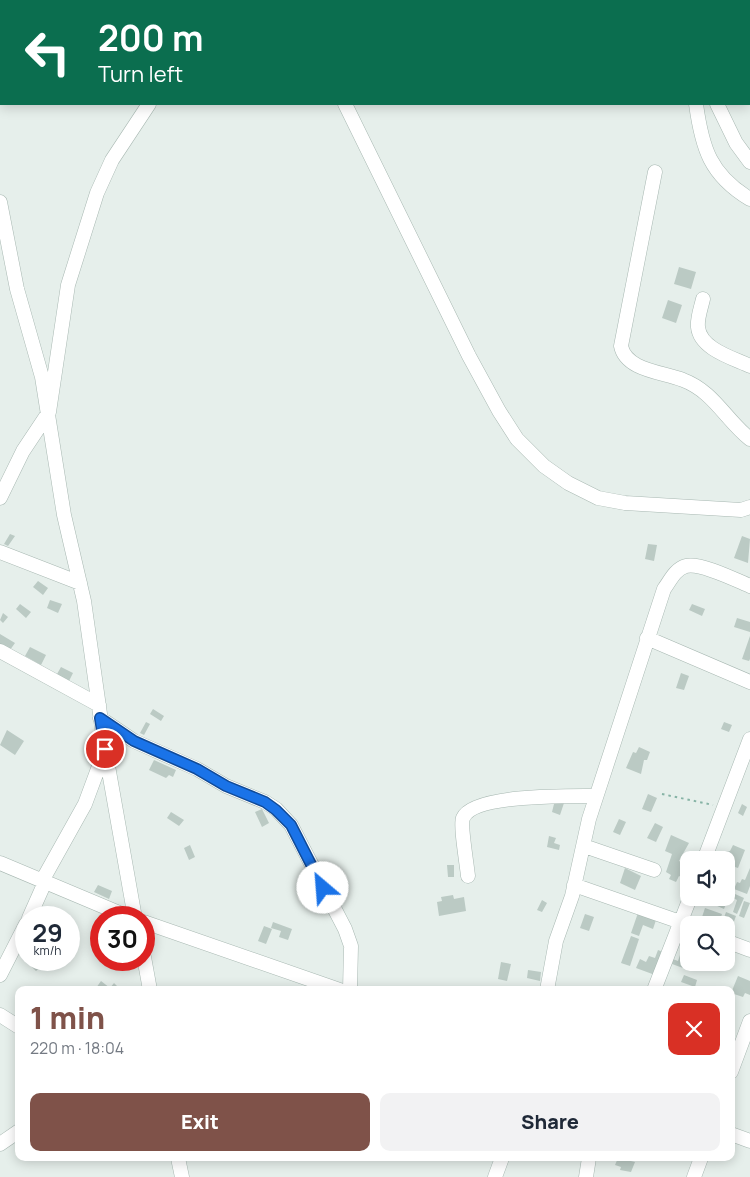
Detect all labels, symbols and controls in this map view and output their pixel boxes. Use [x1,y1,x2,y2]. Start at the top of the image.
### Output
text: 200 m [98,14,203,62]
icon: left [15,20,80,85]
text: Turn left [98,59,183,89]
pin [84,728,126,770]
icon: arrive [91,735,119,763]
map controls [680,851,735,971]
button: sound [680,851,735,906]
position arrow [296,861,348,913]
speed limit sign: 30 [90,906,155,971]
text: 29 [32,915,63,950]
button: search [680,916,735,971]
text: km/h [34,942,61,959]
text: 1 min [30,997,105,1038]
button: close [668,1003,720,1055]
text: 220 m · 18:04 [30,1037,124,1059]
button: Exit [30,1093,370,1151]
button: Share [380,1093,720,1151]

